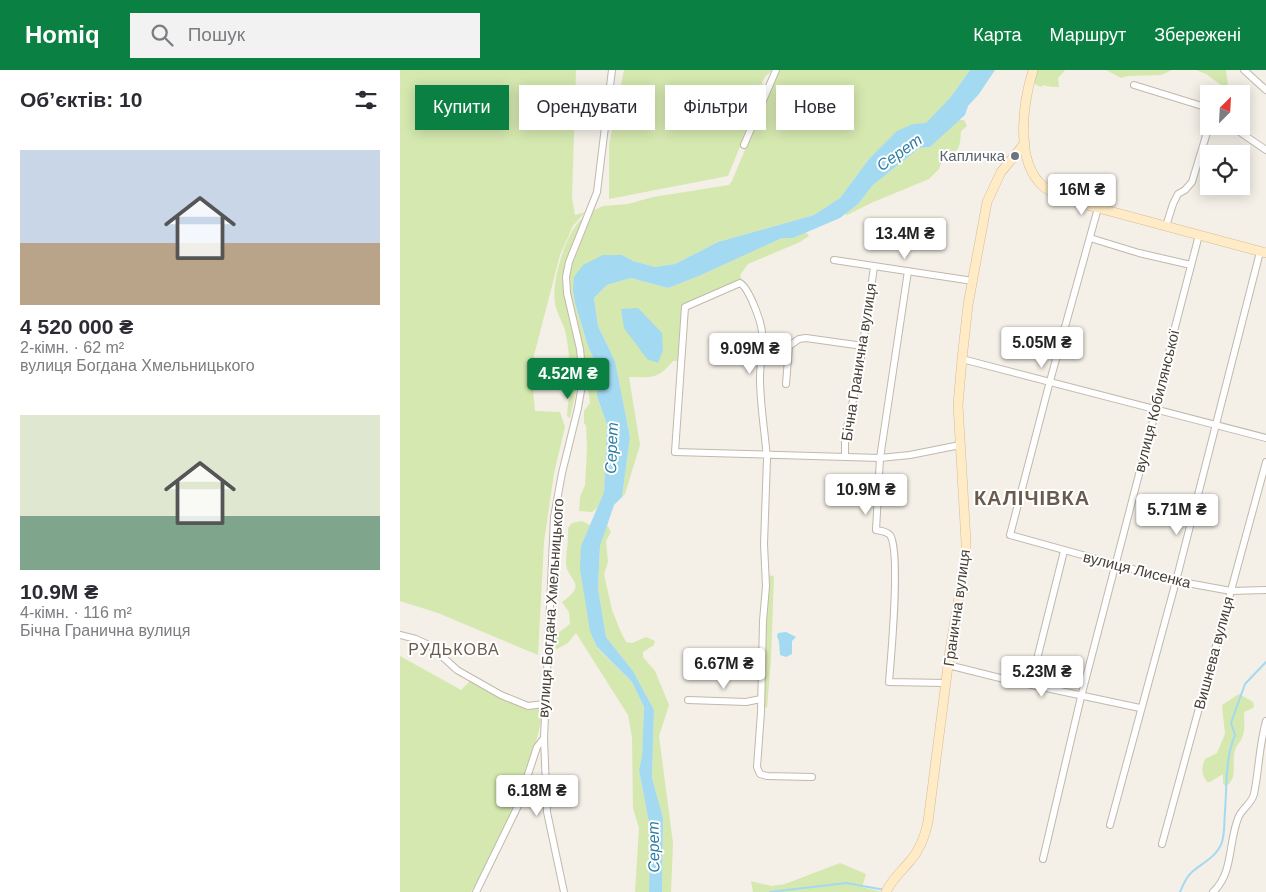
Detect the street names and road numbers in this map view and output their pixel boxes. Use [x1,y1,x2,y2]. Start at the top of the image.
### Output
street label: Бічна Гранична вулиця [838,282,879,442]
street label: вулиця Кобилянської [1131,327,1183,474]
street label: вулиця Богдана Хмельницького [534,498,567,718]
street label: Гранична вулиця [940,548,973,667]
street label: вулиця Лисенка [1082,548,1193,591]
street label: Вишнева вулиця [1190,595,1237,711]

